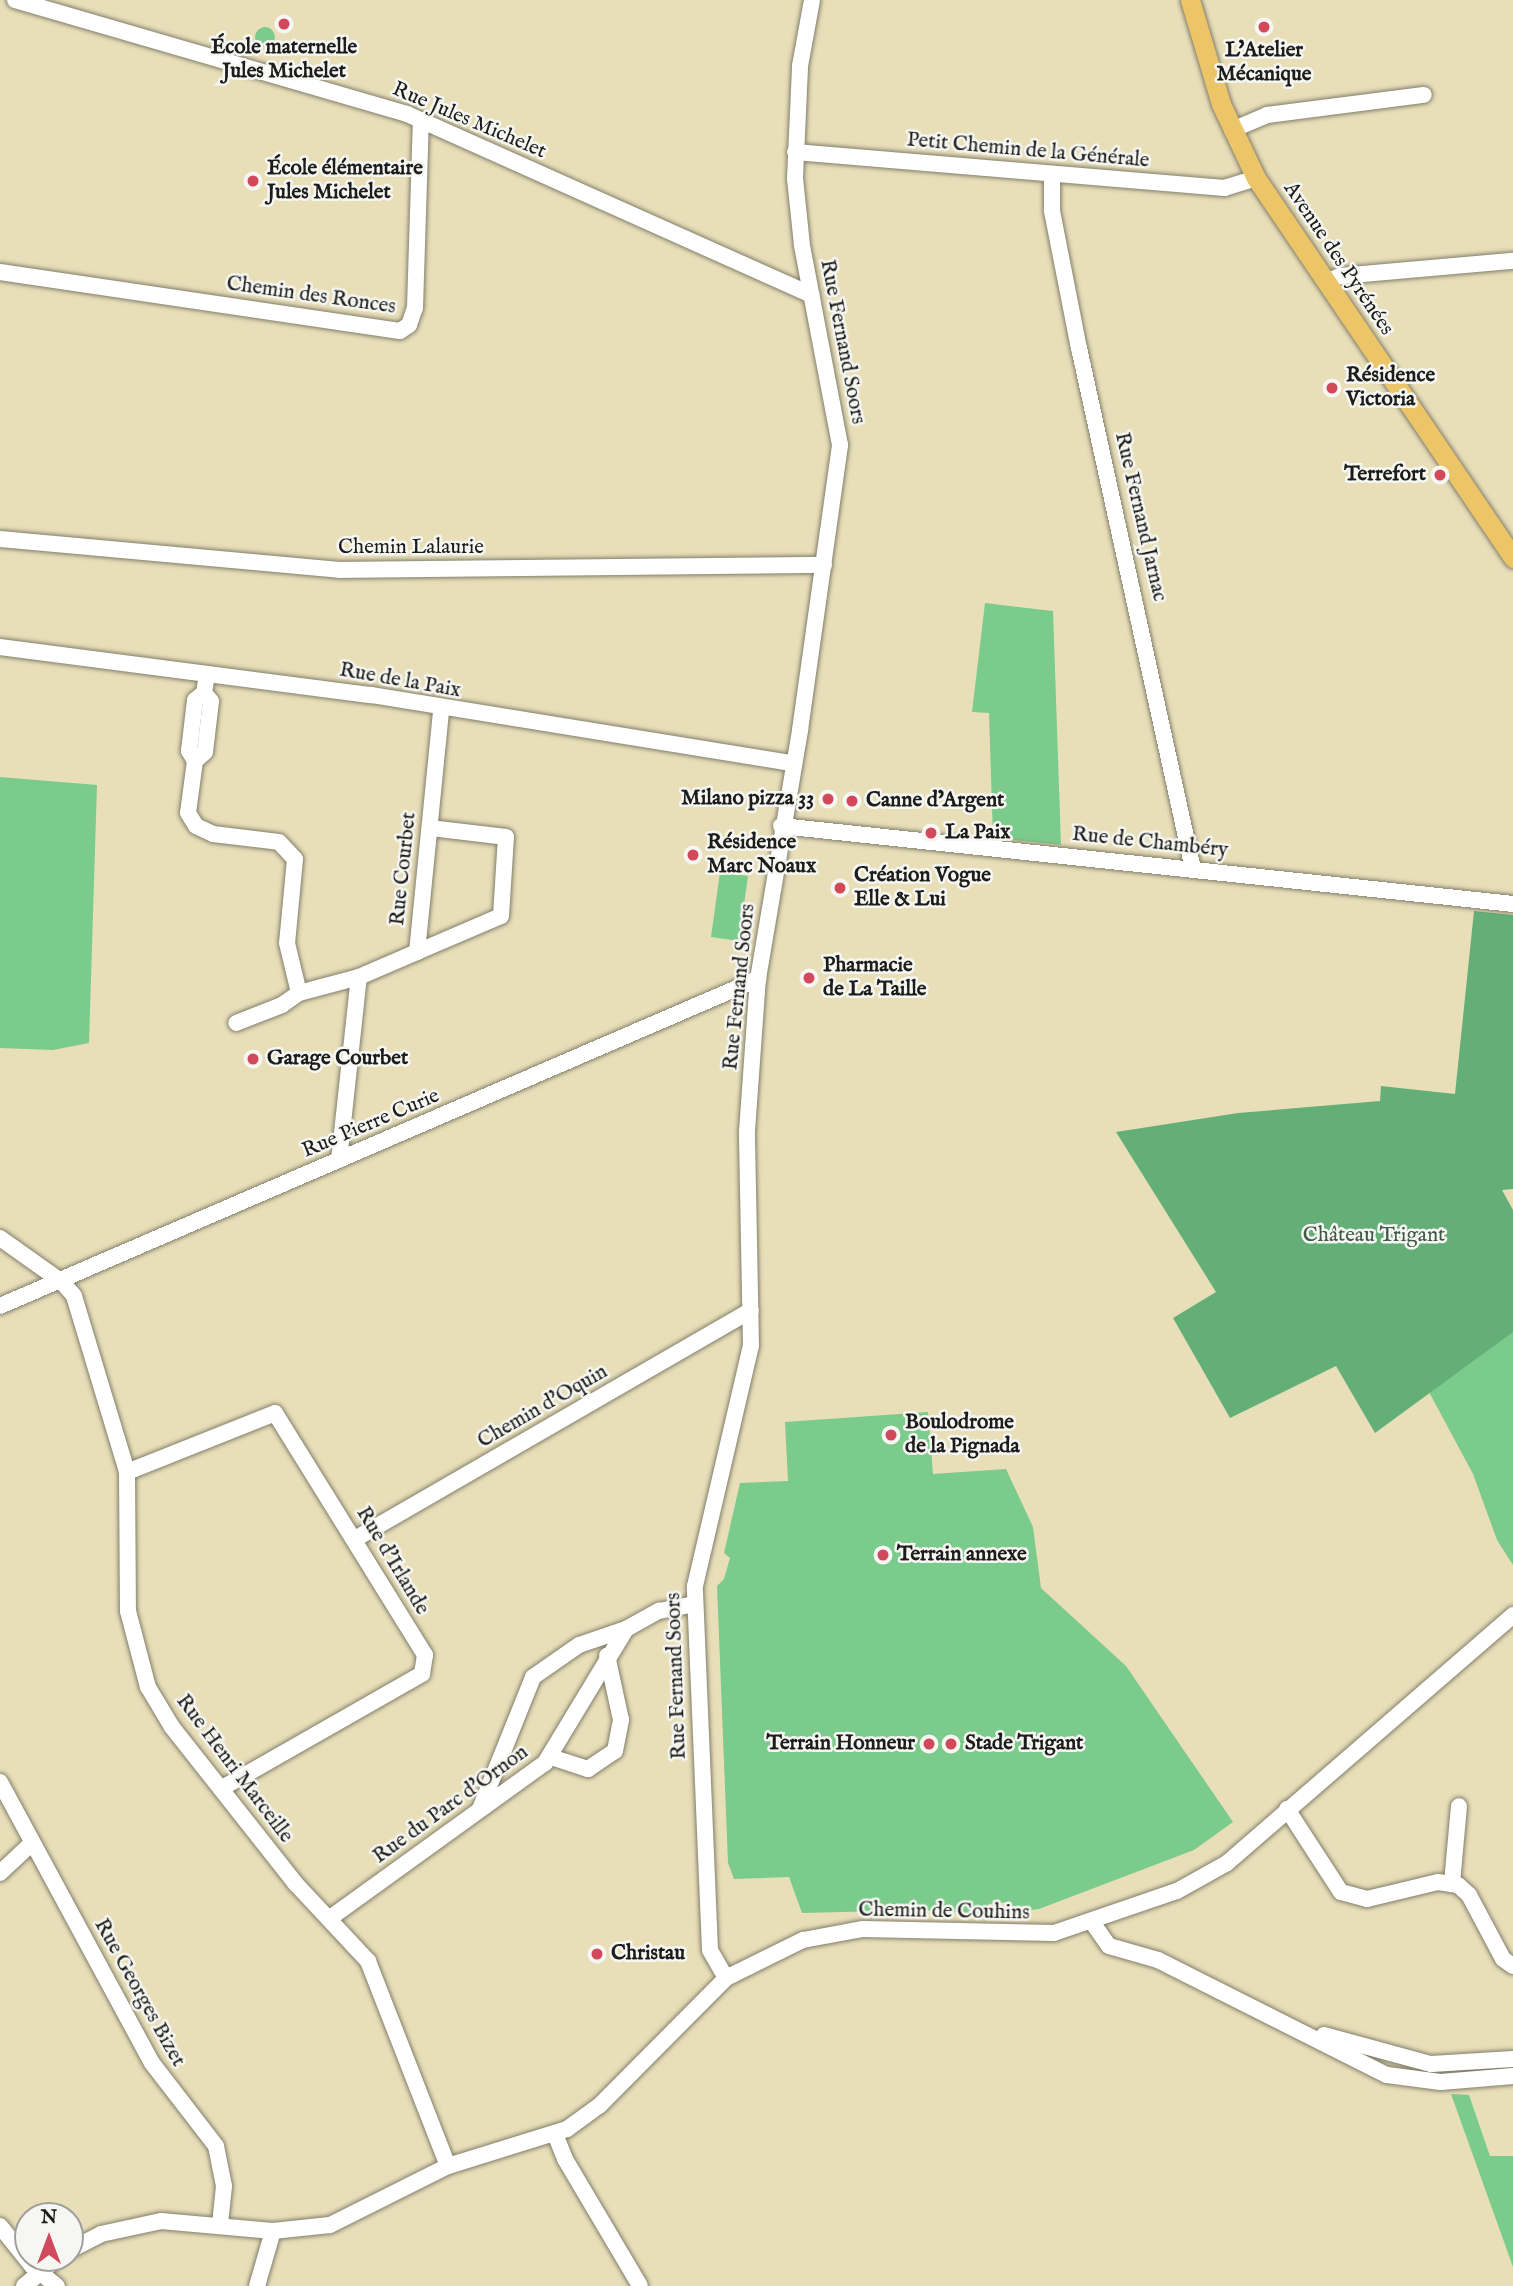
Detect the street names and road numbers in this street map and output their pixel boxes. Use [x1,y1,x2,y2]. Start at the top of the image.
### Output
street label: Rue Jules Michelet [388,77,550,165]
street label: Petit Chemin de la Générale [906,128,1150,174]
street label: Avenue des Pyrénées [1277,178,1399,340]
street label: Rue Fernand Soors [814,258,870,426]
street label: Chemin des Ronces [225,272,397,320]
street label: Rue Fernand Jarnac [1108,430,1172,604]
street label: Chemin Lalaurie [338,535,484,561]
street label: Rue de la Paix [337,658,463,704]
street label: Rue Courbet [386,811,422,927]
street label: Rue de Chambéry [1071,822,1229,864]
street label: Rue Fernand Soors [719,903,761,1071]
street label: Rue Pierre Curie [299,1084,443,1164]
street label: Chemin d'Oquin [474,1360,612,1454]
street label: Rue d'Irlande [350,1502,434,1620]
street label: Rue Fernand Soors [661,1592,693,1760]
street label: Rue Henri Marceille [170,1690,298,1848]
street label: Rue du Parc d'Ornon [368,1740,534,1870]
street label: Chemin de Couhins [858,1898,1030,1926]
street label: Rue Georges Bizet [88,1915,190,2071]

